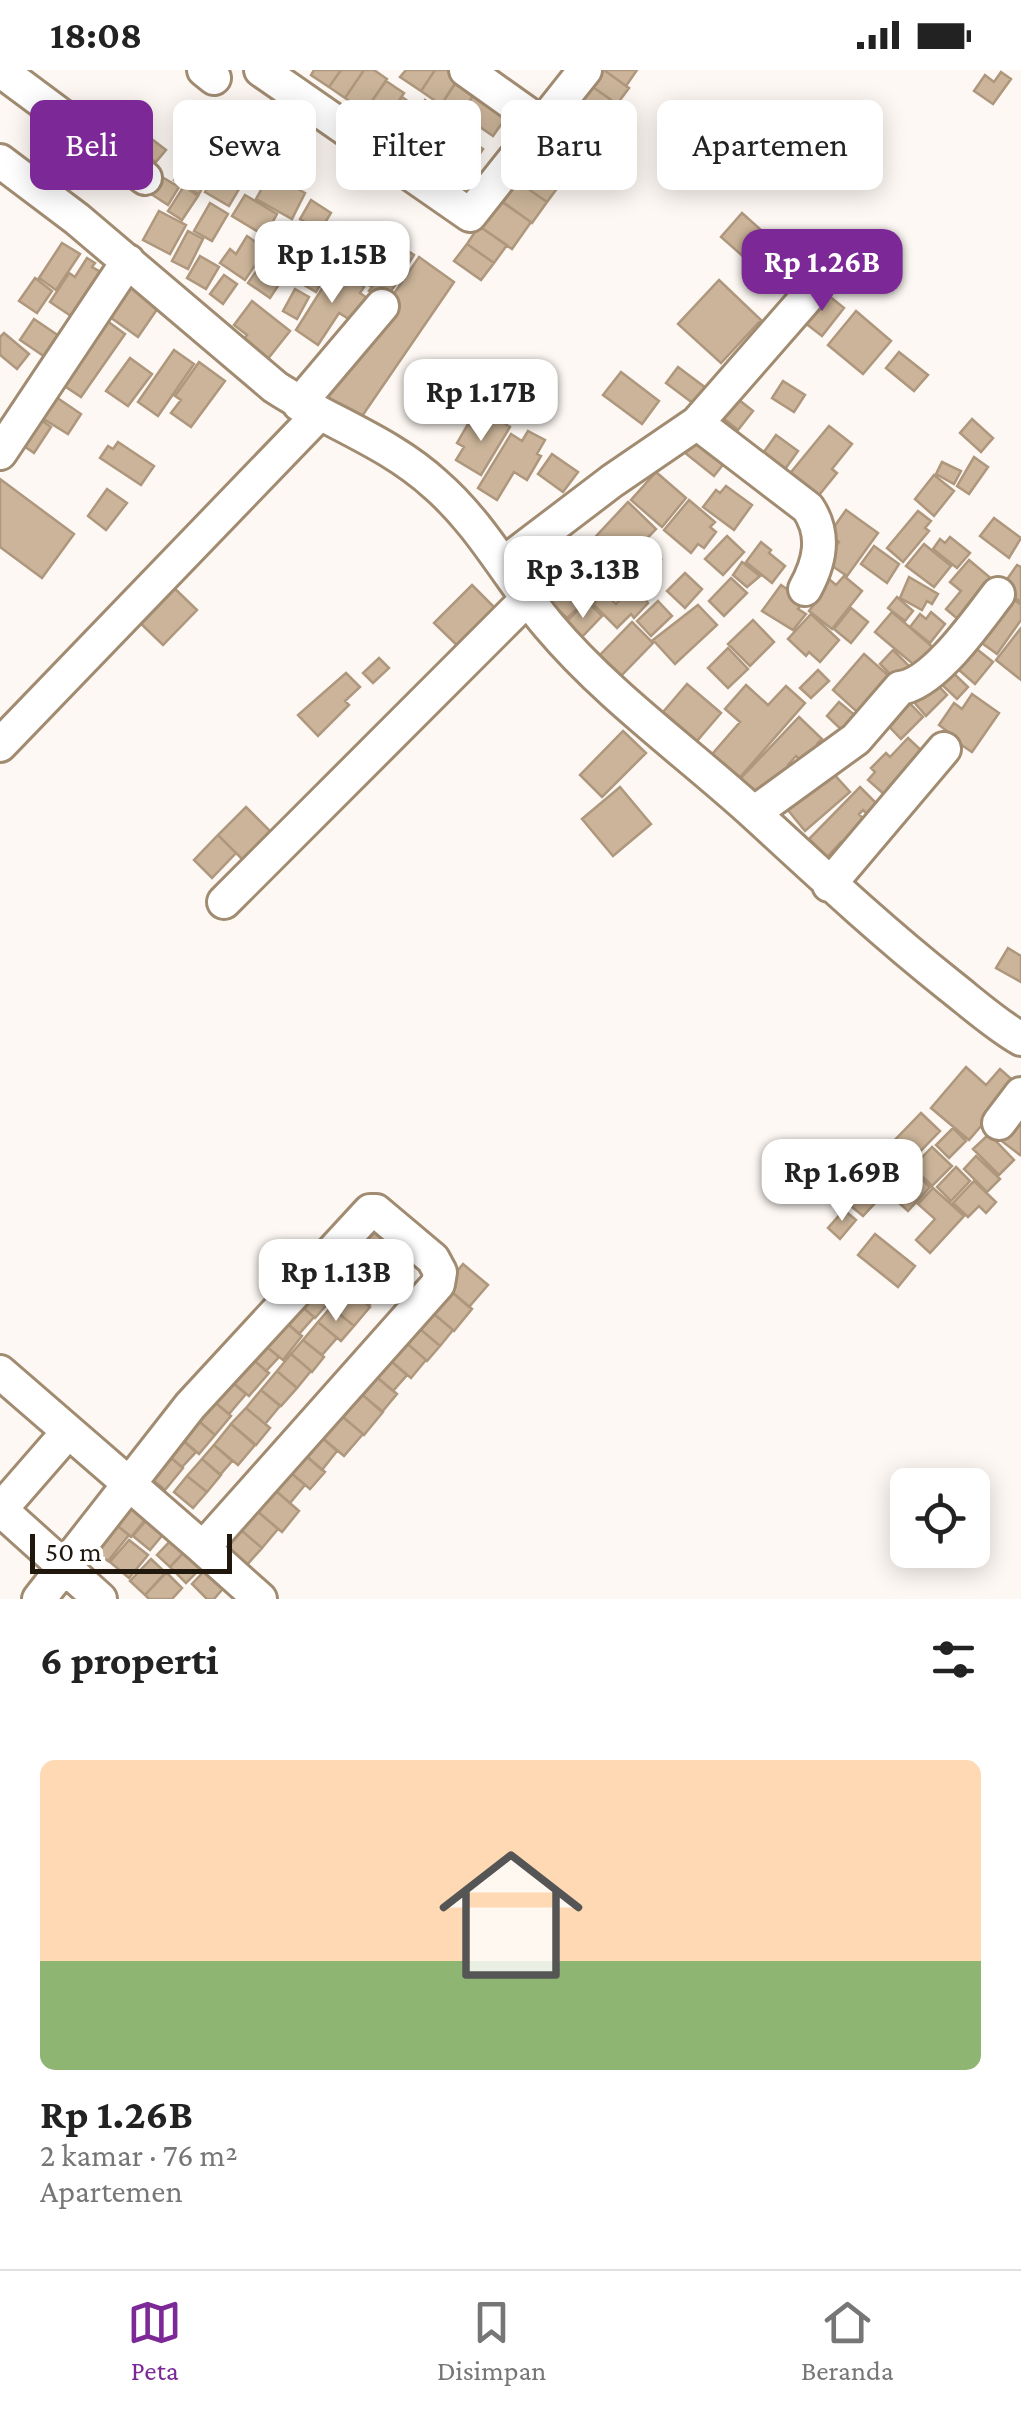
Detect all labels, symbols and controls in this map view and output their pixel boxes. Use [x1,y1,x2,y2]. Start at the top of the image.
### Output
text: 18:08 [50,14,142,56]
chip: Beli [30,100,153,190]
chip: Sewa [173,100,316,190]
chip: Filter [336,100,481,190]
chip: Baru [501,100,637,190]
chip: Apartemen [657,100,883,190]
pin: Rp 1.15B [229,221,435,306]
pin: Rp 1.26B [719,229,925,314]
text: Rp 1.15B [277,235,387,271]
text: Rp 1.26B [764,243,880,279]
pin: Rp 1.17B [378,359,584,444]
text: Rp 1.17B [426,373,536,409]
pin: Rp 3.13B [480,536,686,621]
text: Rp 3.13B [526,550,640,586]
pin: Rp 1.69B [739,1139,945,1224]
text: Rp 1.69B [784,1153,900,1189]
pin: Rp 1.13B [233,1239,439,1324]
text: Rp 1.13B [281,1253,391,1289]
map controls [890,1468,990,1568]
button: locate [890,1468,990,1568]
scale bar [30,1529,232,1574]
text: 50 m [45,1536,102,1567]
icon: filters [926,1632,981,1687]
text: 6 properti [40,1636,219,1683]
icon: home [421,1825,601,2005]
text: Rp 1.26B [40,2090,193,2137]
text: 2 kamar · 76 m² [40,2137,238,2173]
text: Apartemen [40,2173,183,2209]
tab: Peta [127,2295,182,2386]
tab: Disimpan [437,2295,546,2386]
tab: Beranda [801,2295,894,2386]

